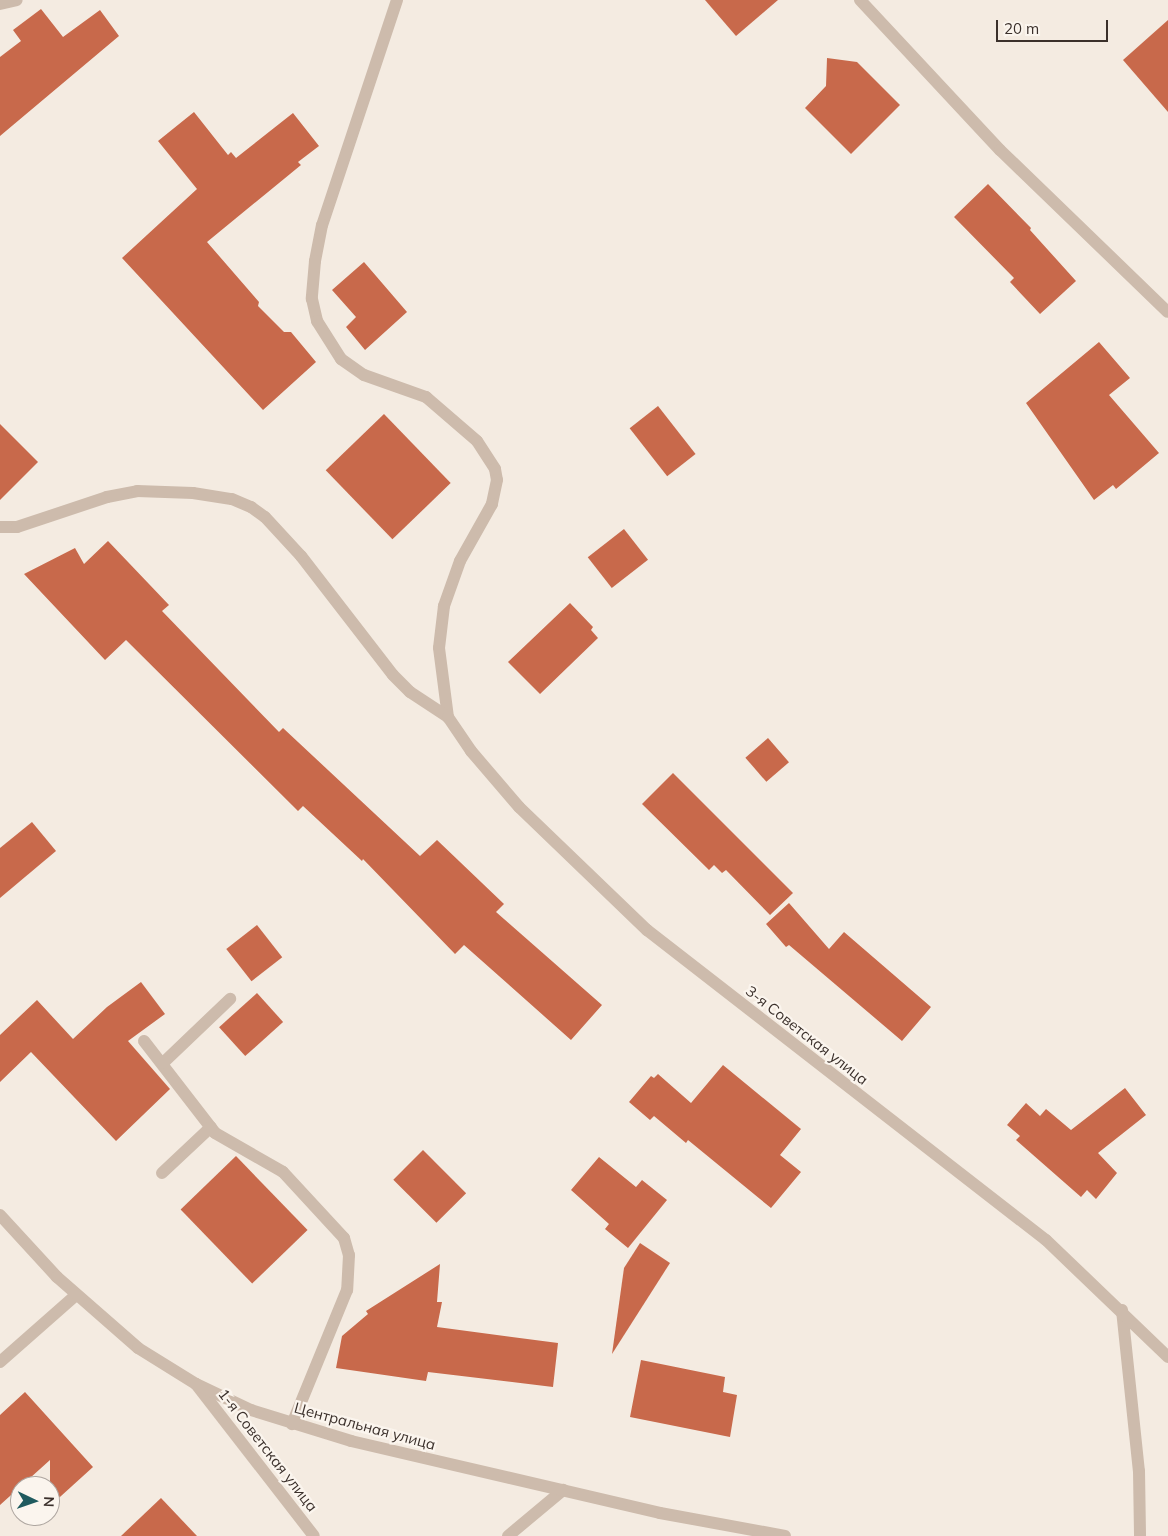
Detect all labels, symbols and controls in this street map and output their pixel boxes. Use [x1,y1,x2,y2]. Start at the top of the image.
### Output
scale bar [998,10,1110,42]
text: 20 m [1004,19,1039,38]
street label: 3-я Советская улица [742,982,872,1088]
street label: 1-я Советская улица [215,1385,321,1515]
street label: Центральная улица [292,1398,438,1454]
north arrow [10,1476,60,1526]
text: N [40,1496,58,1507]

